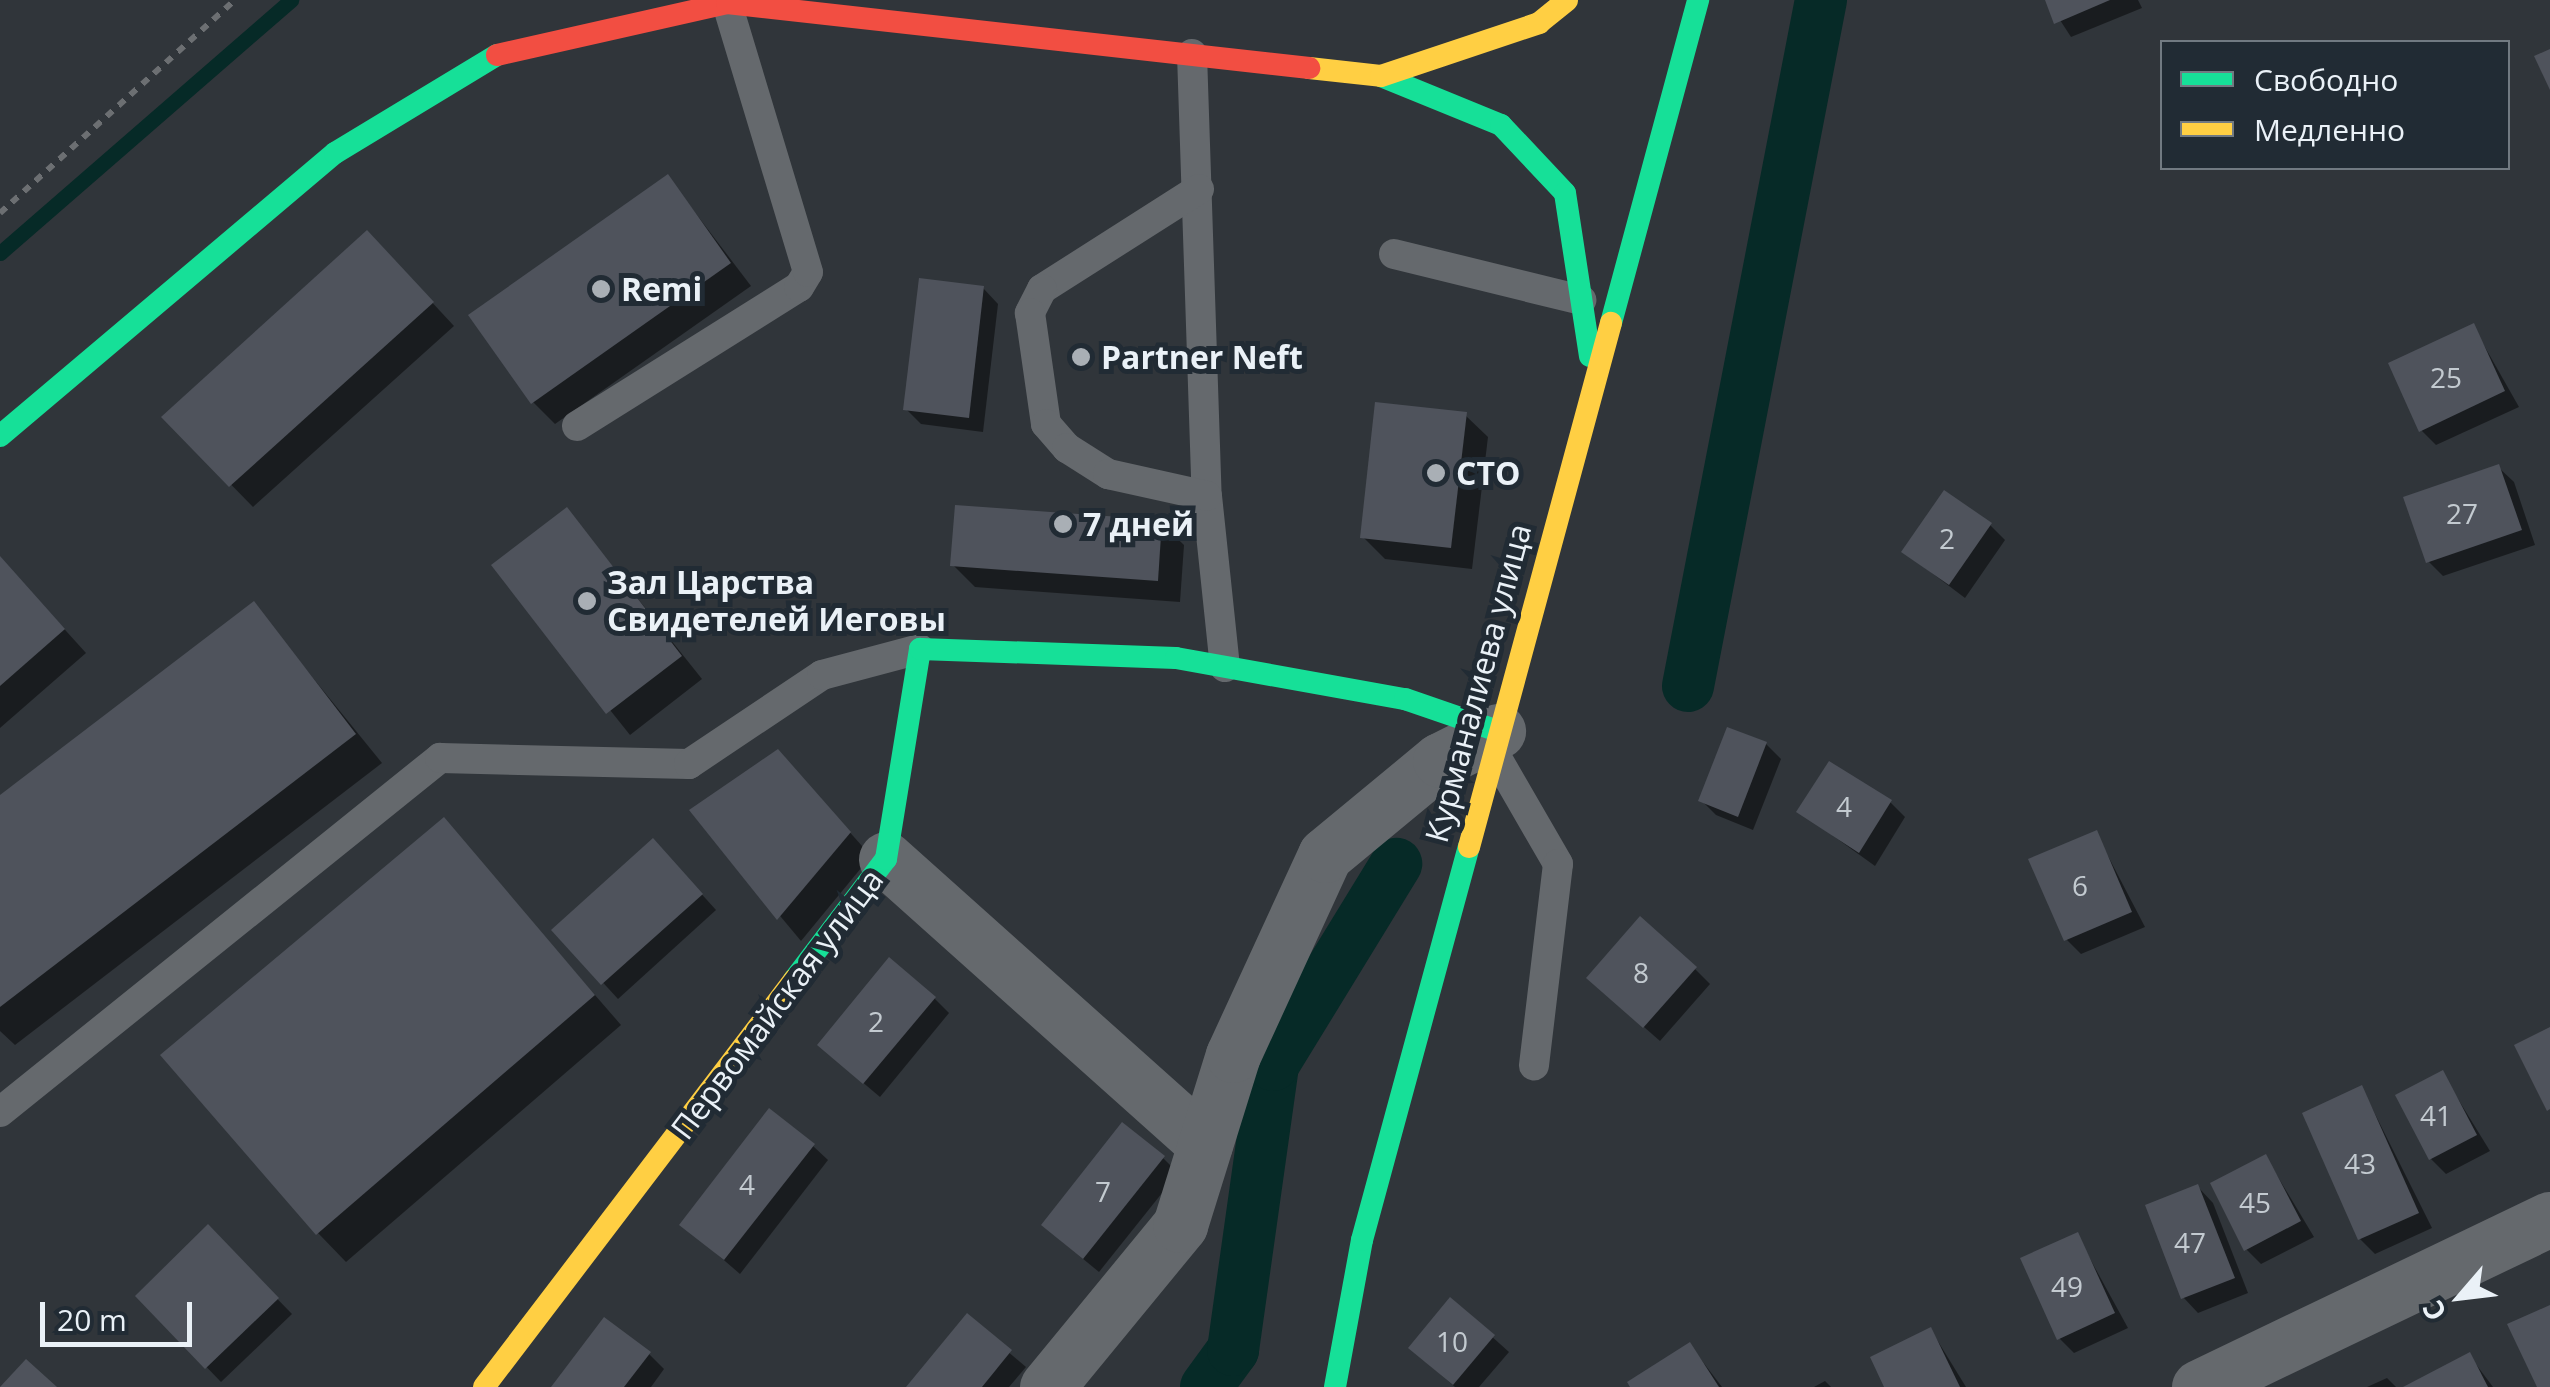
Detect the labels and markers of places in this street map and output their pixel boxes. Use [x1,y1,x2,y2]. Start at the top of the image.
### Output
place label: Remi [621,270,702,308]
marker: Remi [590,278,612,300]
place label: Partner Neft [1101,338,1303,376]
marker: Partner Neft [1070,346,1092,368]
place label: СТО [1456,454,1520,492]
marker: СТО [1425,462,1447,484]
place label: 7 дней [1083,505,1194,543]
marker: 7 дней [1052,513,1074,535]
place label: Зал Царства Свидетелей Иеговы [607,564,946,639]
marker: Зал Царства Свидетелей Иеговы [576,590,598,612]

